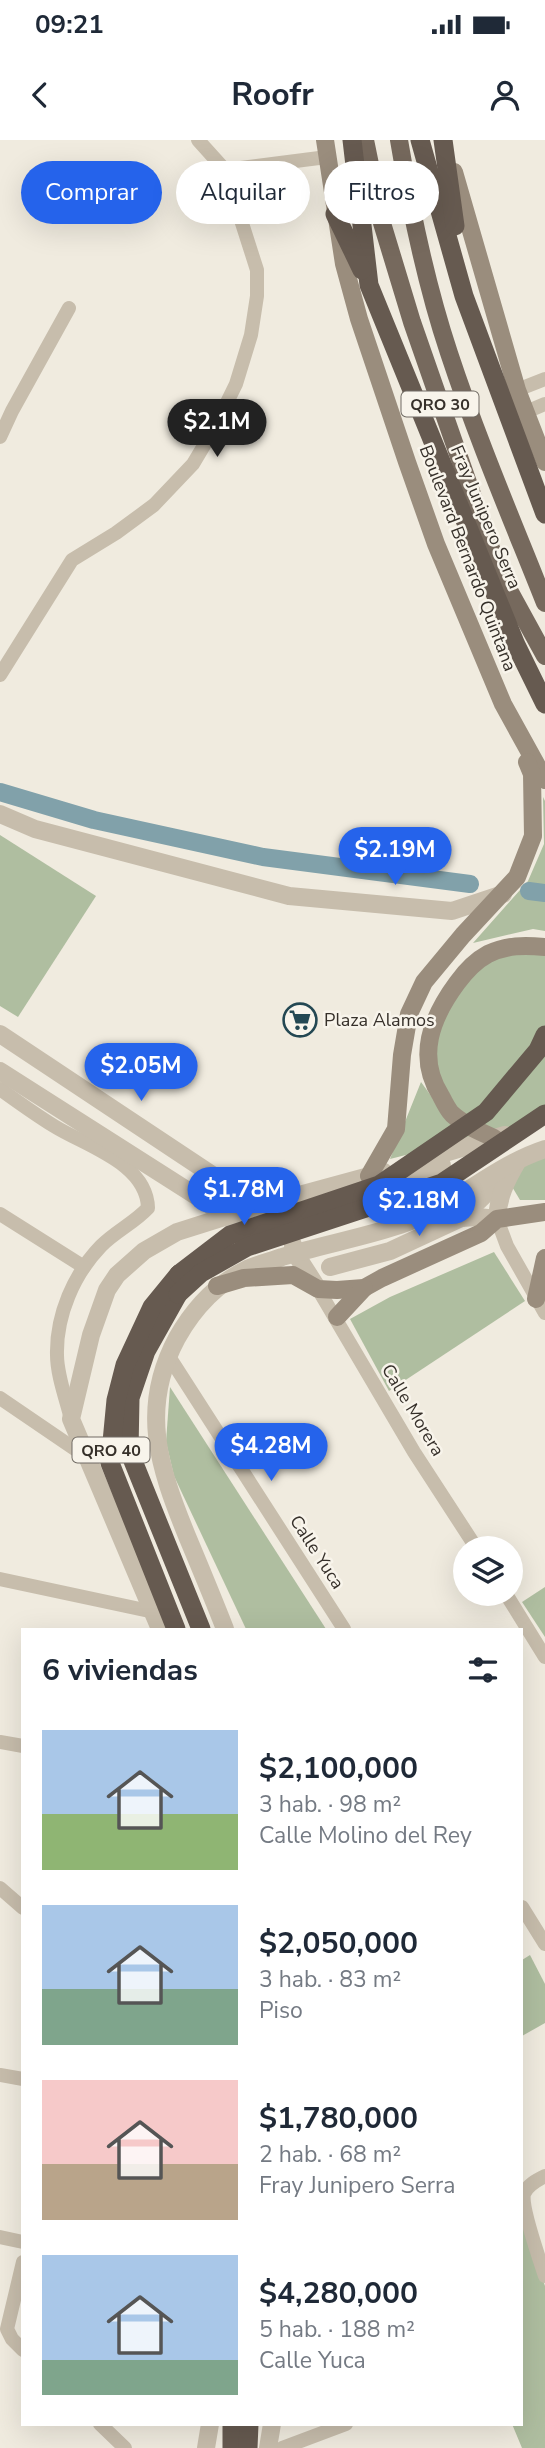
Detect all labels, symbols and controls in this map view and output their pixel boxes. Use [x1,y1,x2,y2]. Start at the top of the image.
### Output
text: 09:21 [35,7,104,42]
text: Roofr [231,73,314,116]
icon: back [21,76,59,114]
icon: person [486,76,524,114]
chip: Comprar [21,161,162,224]
chip: Alquilar [176,161,310,224]
chip: Filtros [324,161,439,224]
road number: QRO 30 [402,392,478,416]
pin: $2.1M [168,400,266,459]
text: $2.1M [183,406,251,437]
street label: Boulevard Bernardo Quintana [414,441,522,675]
street label: Fray Junipero Serra [445,442,527,592]
pin: $2.19M [338,828,452,887]
text: $2.19M [355,834,435,865]
supermarket icon: Plaza Alamos [281,1001,319,1039]
place label: Plaza Alamos [324,1008,435,1032]
pin: $2.05M [84,1044,198,1103]
text: $2.05M [101,1050,181,1081]
pin: $1.78M [187,1168,301,1227]
text: $1.78M [204,1174,284,1205]
pin: $2.18M [362,1178,476,1238]
text: $2.18M [379,1185,459,1216]
street label: Calle Morera [376,1360,450,1460]
pin: $4.28M [214,1424,328,1483]
text: $4.28M [231,1430,311,1461]
road number: QRO 40 [72,1438,150,1462]
street label: Calle Yuca [284,1510,350,1594]
map controls [453,1536,523,1606]
button: layers [453,1536,523,1606]
text: 6 viviendas [42,1650,198,1691]
icon: filters [464,1651,502,1689]
text: $2,100,000 [259,1748,418,1789]
icon: home [98,1758,182,1842]
text: 3 hab. · 98 m² [259,1789,401,1820]
text: Calle Molino del Rey [259,1820,472,1851]
text: $2,050,000 [259,1923,418,1964]
icon: home [98,1933,182,2017]
text: 3 hab. · 83 m² [259,1964,401,1995]
text: Piso [259,1995,303,2026]
text: $1,780,000 [259,2098,418,2139]
icon: home [98,2108,182,2192]
text: 2 hab. · 68 m² [259,2139,401,2170]
text: Fray Junipero Serra [259,2170,455,2201]
text: $4,280,000 [259,2273,418,2314]
icon: home [98,2283,182,2367]
text: 5 hab. · 188 m² [259,2314,415,2345]
text: Calle Yuca [259,2345,366,2376]

